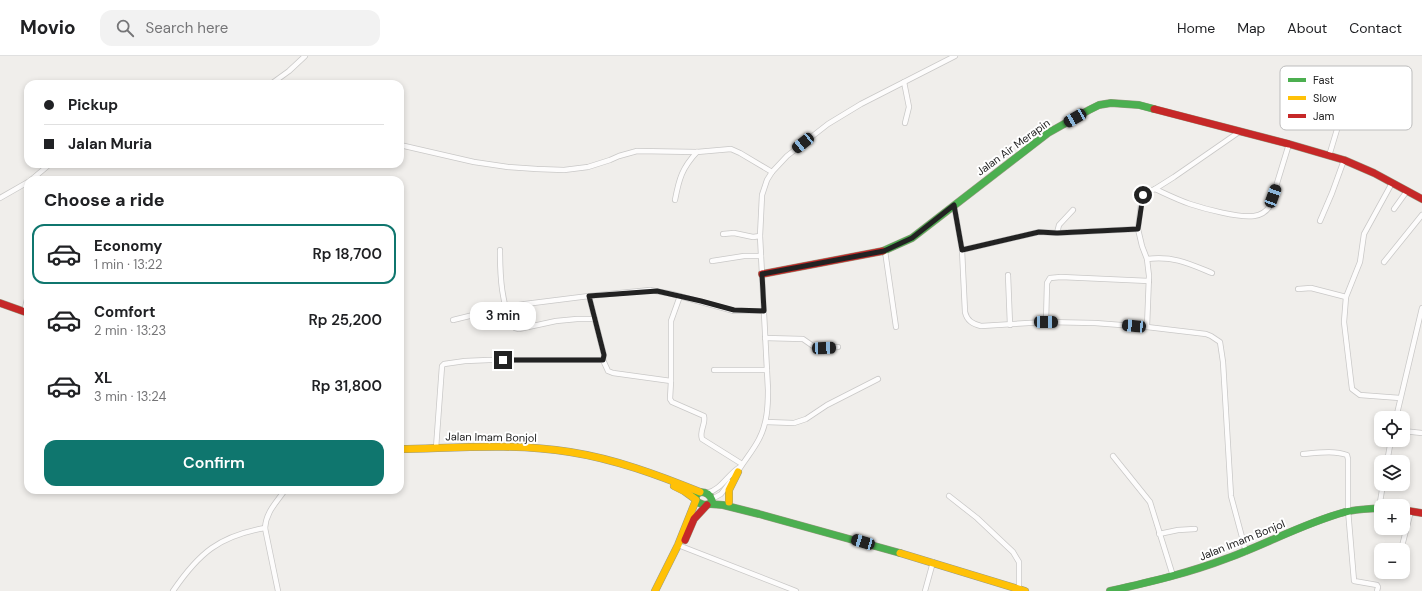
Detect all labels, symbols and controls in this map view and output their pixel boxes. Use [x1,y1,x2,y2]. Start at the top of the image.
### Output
search box [100,10,380,46]
text: Movio [20,15,76,40]
icon: search [114,17,136,39]
text: Search here [146,18,228,38]
text: Home [1177,19,1215,37]
text: Map [1237,19,1265,37]
text: About [1287,19,1327,37]
text: Contact [1349,19,1402,37]
legend [1280,66,1412,130]
text: Fast [1313,73,1334,87]
text: Slow [1313,91,1337,105]
text: Pickup [68,95,118,115]
car [1062,107,1088,129]
text: Jam [1313,109,1334,123]
street label: Jalan Air Merapin [973,116,1053,178]
car [790,131,816,155]
text: Jalan Muria [68,134,152,154]
car [1263,183,1283,209]
route start [1134,186,1152,204]
text: Choose a ride [44,188,165,212]
icon: car [46,236,82,272]
text: Economy [94,236,162,256]
text: Rp 18,700 [312,244,382,264]
text: 1 min · 13:22 [94,256,163,273]
icon: car [46,302,82,338]
text: Comfort [94,302,155,322]
callout: 3 min [470,302,536,330]
text: 3 min [486,307,520,324]
text: Rp 25,200 [309,310,382,330]
car [1034,316,1058,328]
car [1122,319,1146,333]
text: 2 min · 13:23 [94,322,166,339]
car [812,342,836,354]
route end [494,351,512,369]
icon: car [46,368,82,404]
text: XL [94,368,112,388]
text: Rp 31,800 [312,376,382,396]
text: 3 min · 13:24 [94,388,166,405]
map controls [1374,411,1410,579]
button: locate [1374,411,1410,447]
street label: Jalan Imam Bonjol [445,429,537,445]
button: Confirm [44,440,384,486]
button: layers [1374,455,1410,491]
button: + [1374,499,1410,535]
street label: Jalan Imam Bonjol [1197,516,1287,564]
car [850,533,876,551]
button: − [1374,543,1410,579]

